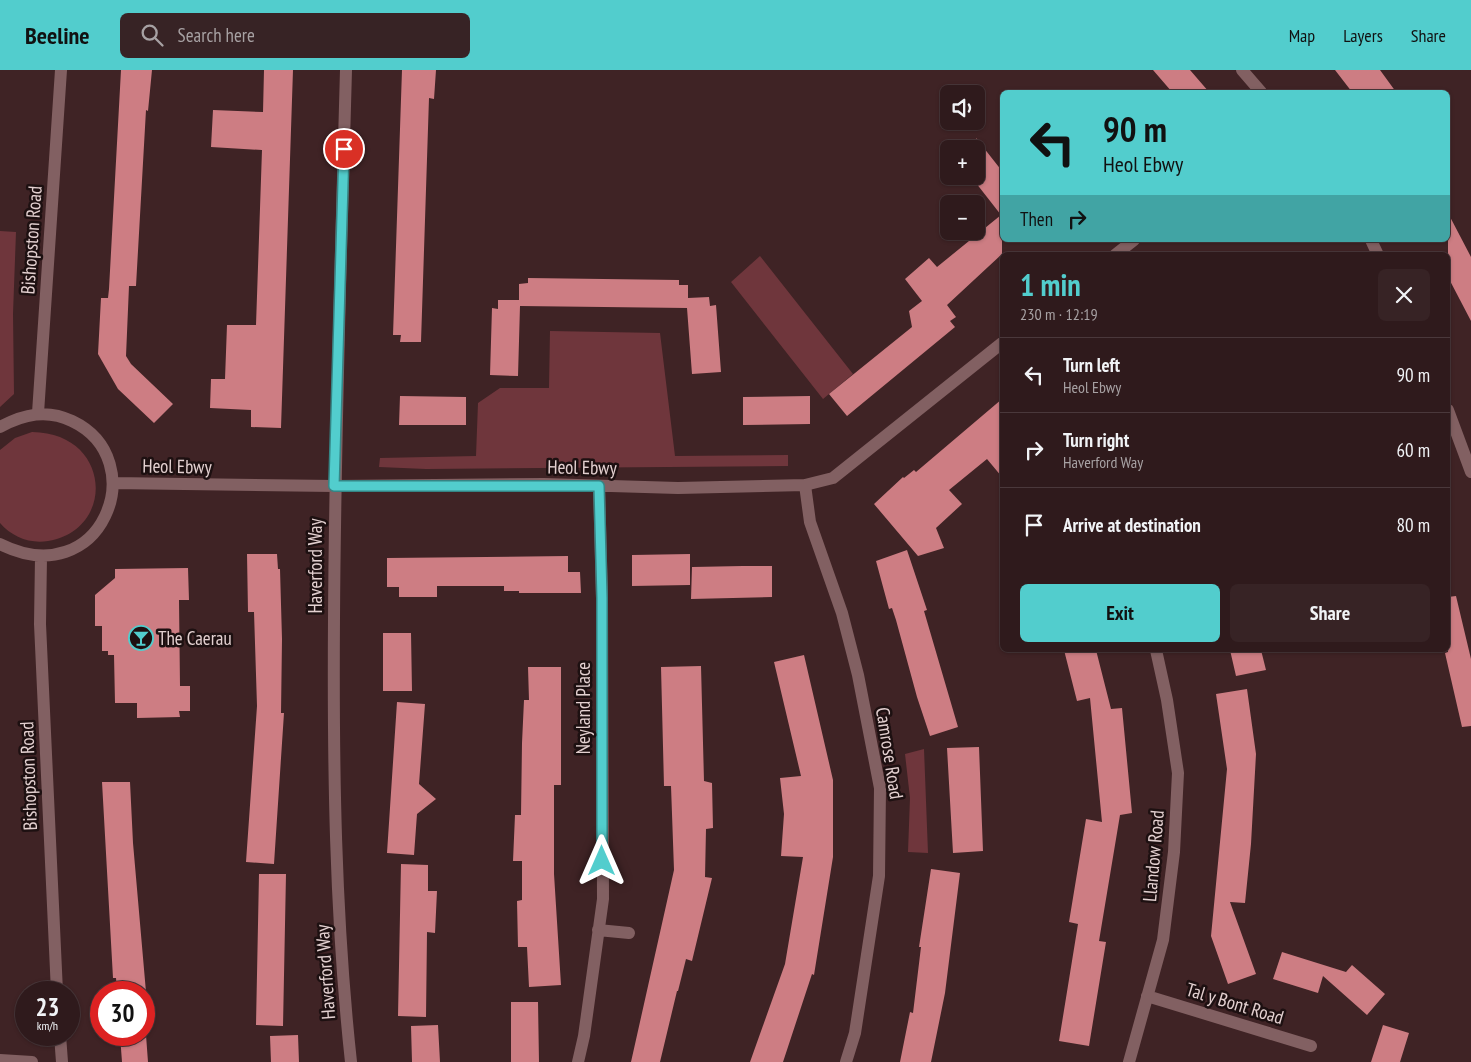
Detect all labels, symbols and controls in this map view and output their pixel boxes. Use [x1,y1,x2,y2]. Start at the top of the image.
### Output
search box [120,13,470,58]
text: Beeline [25,20,90,51]
icon: search [138,21,166,49]
text: Search here [178,23,255,47]
text: Map [1289,24,1315,47]
text: Layers [1343,24,1383,47]
text: Share [1411,24,1446,47]
map controls [940,85,985,240]
button: sound [940,85,985,130]
text: 90 m [1103,106,1167,152]
icon: left [1020,110,1085,175]
pin [323,128,365,170]
icon: arrive [330,135,358,163]
button: + [940,140,985,185]
text: Heol Ebwy [1103,150,1183,178]
street label: Bishopston Road [15,185,47,295]
button: − [940,195,985,240]
icon: right [1063,205,1091,233]
text: Then [1020,207,1053,231]
text: 1 min [1020,265,1081,304]
button: close [1378,269,1430,321]
text: 230 m · 12:19 [1020,304,1098,324]
text: Turn left [1063,353,1120,377]
icon: left [1020,361,1048,389]
text: 90 m [1397,363,1430,387]
text: Heol Ebwy [1063,377,1121,397]
text: Turn right [1063,428,1129,452]
icon: right [1020,436,1048,464]
text: 60 m [1397,438,1430,462]
text: Haverford Way [1063,452,1143,472]
street label: Heol Ebwy [142,453,213,479]
street label: Heol Ebwy [547,454,618,480]
icon: arrive [1020,511,1048,539]
text: Arrive at destination [1063,513,1201,537]
text: 80 m [1397,513,1430,537]
street label: Haverford Way [303,518,327,614]
button: Exit [1020,584,1220,642]
button: Share [1230,584,1430,642]
bar icon: The Caerau [128,625,154,651]
place label: The Caerau [158,626,232,650]
street label: Neyland Place [571,662,595,754]
street label: Camrose Road [871,705,909,801]
street label: Bishopston Road [14,721,42,831]
street label: Llandow Road [1137,809,1169,903]
position arrow [575,834,627,886]
street label: Haverford Way [310,923,340,1020]
street label: Tal y Bont Road [1183,977,1287,1029]
speed limit sign: 30 [90,981,155,1046]
text: 23 [36,991,59,1023]
text: km/h [37,1018,58,1033]

